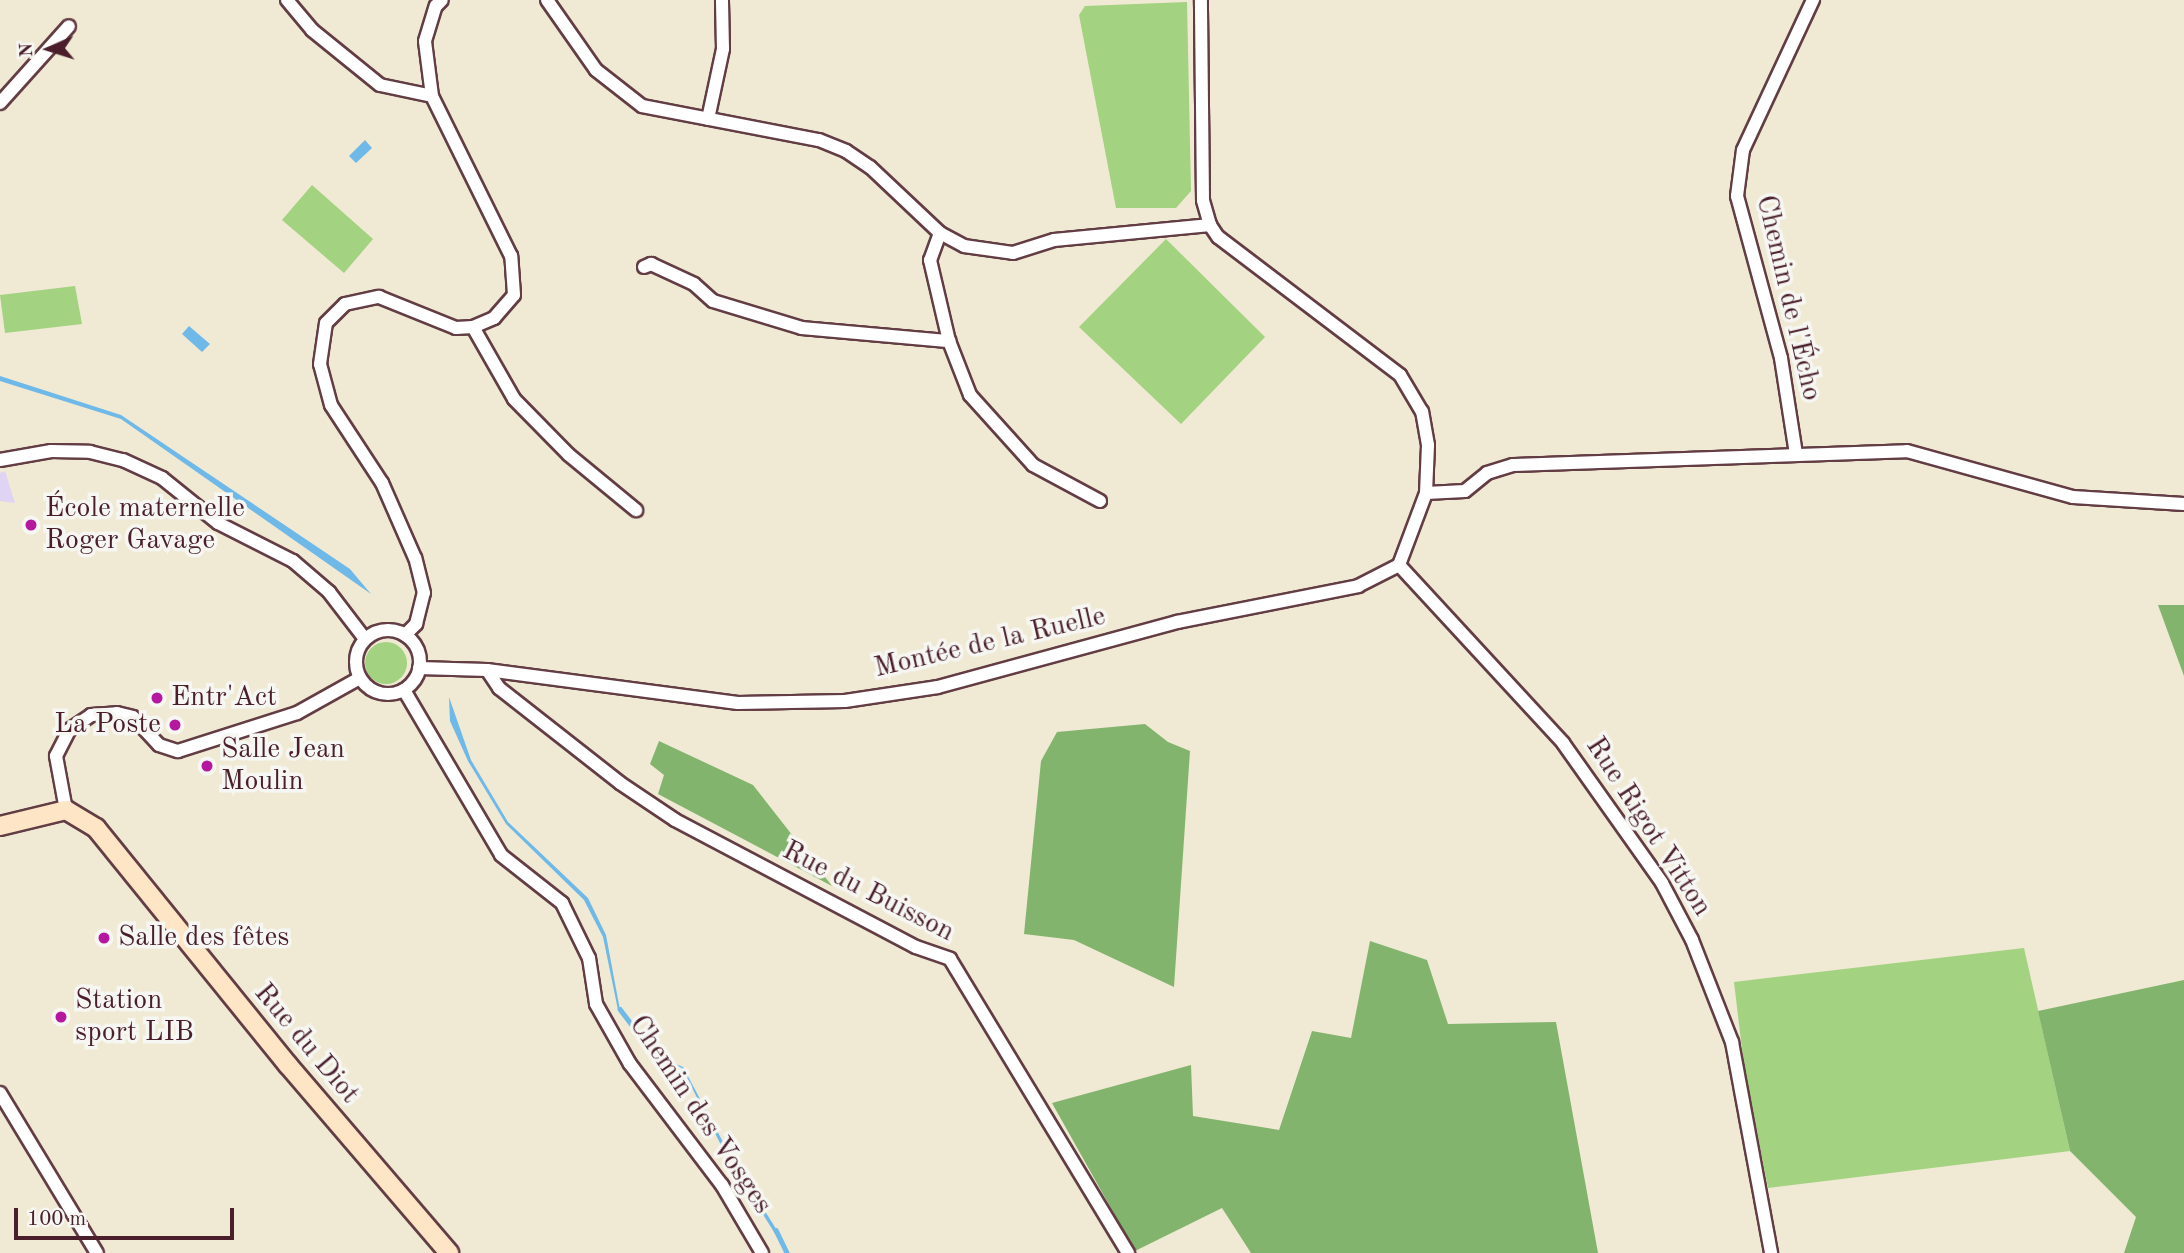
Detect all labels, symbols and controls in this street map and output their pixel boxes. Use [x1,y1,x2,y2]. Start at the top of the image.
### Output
north arrow [14,14,84,84]
text: N [18,42,37,58]
street label: Chemin de l'Écho [1748,192,1828,404]
place label: École maternelle Roger Gavage [45,492,245,558]
marker: École maternelle Roger Gavage [23,517,39,533]
street label: Montée de la Ruelle [871,600,1109,686]
place label: Entr'Act [171,681,277,715]
marker: Entr'Act [149,690,165,706]
place label: La Poste [54,708,161,742]
marker: La Poste [167,717,183,733]
street label: Rue Rigot Vitton [1578,731,1718,923]
place label: Salle Jean Moulin [221,733,345,799]
marker: Salle Jean Moulin [199,758,215,774]
street label: Rue du Buisson [776,834,960,950]
place label: Salle des fêtes [118,921,289,955]
marker: Salle des fêtes [96,930,112,946]
street label: Rue du Diot [246,977,366,1111]
place label: Station sport LIB [75,984,194,1050]
marker: Station sport LIB [53,1009,69,1025]
street label: Chemin des Vosges [621,1009,779,1221]
scale bar [18,1194,238,1238]
text: 100 m [27,1209,86,1230]

